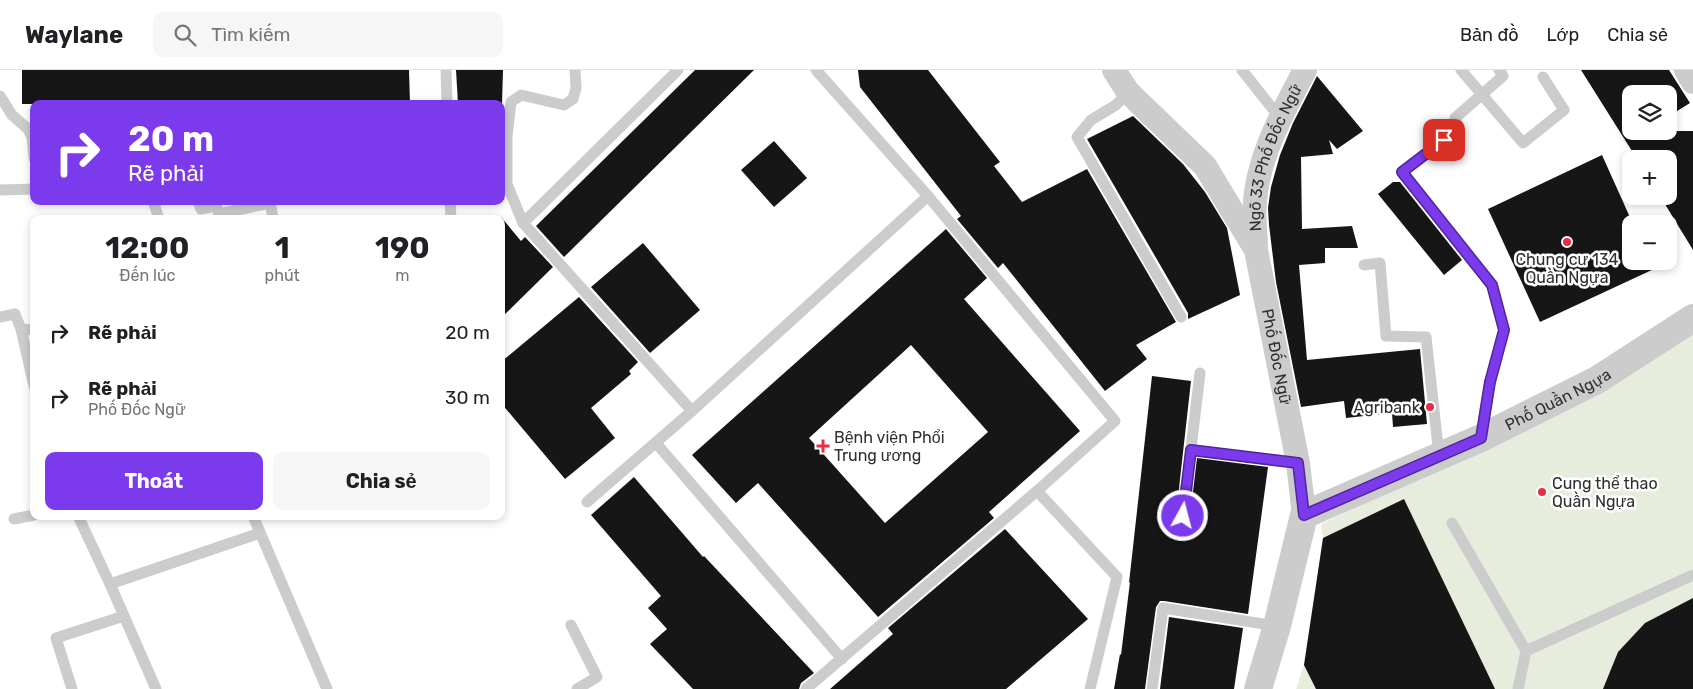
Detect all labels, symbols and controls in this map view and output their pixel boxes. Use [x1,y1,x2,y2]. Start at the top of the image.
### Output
search box [153,12,503,57]
text: Waylane [25,21,123,49]
icon: search [171,21,199,49]
text: Tìm kiếm [211,23,290,46]
text: Bản đồ [1460,24,1518,46]
text: Lớp [1546,24,1579,46]
text: Chia sẻ [1607,24,1668,46]
street label: Ngõ 33 Phố Đốc Ngữ [1245,80,1306,232]
map controls [1622,85,1677,270]
button: layers [1622,85,1677,140]
text: 20 m [128,118,214,160]
pin [1423,119,1465,161]
icon: right [45,120,110,185]
icon: arrive [1430,126,1458,154]
button: + [1622,150,1677,205]
text: Rẽ phải [128,160,204,187]
button: − [1622,215,1677,270]
text: 12:00 [105,230,189,266]
text: 1 [275,230,290,266]
text: 190 [375,230,430,266]
marker: Chung cư 134 Quần Ngựa [1561,236,1573,248]
place label: Chung cư 134 Quần Ngựa [1515,250,1619,287]
text: Đến lúc [119,266,175,285]
text: phút [265,266,300,285]
text: m [395,266,409,285]
street label: Phố Đốc Ngữ [1258,307,1295,407]
icon: right [45,319,73,347]
text: Rẽ phải [88,321,157,344]
text: 20 m [445,321,490,344]
street label: Phố Quần Ngựa [1502,365,1615,435]
text: Rẽ phải [88,377,157,400]
icon: right [45,384,73,412]
text: 30 m [445,386,490,409]
place label: Agribank [1354,398,1421,417]
text: Phố Đốc Ngữ [88,400,186,419]
marker: Agribank [1424,401,1436,413]
place label: Bệnh viện Phổi Trung ương [834,428,945,465]
marker: Bệnh viện Phổi Trung ương [816,439,830,453]
button: Thoát [45,452,263,510]
button: Chia sẻ [273,452,490,510]
place label: Cung thể thao Quần Ngựa [1552,474,1658,511]
marker: Cung thể thao Quần Ngựa [1536,486,1548,498]
position arrow [1156,489,1208,541]

